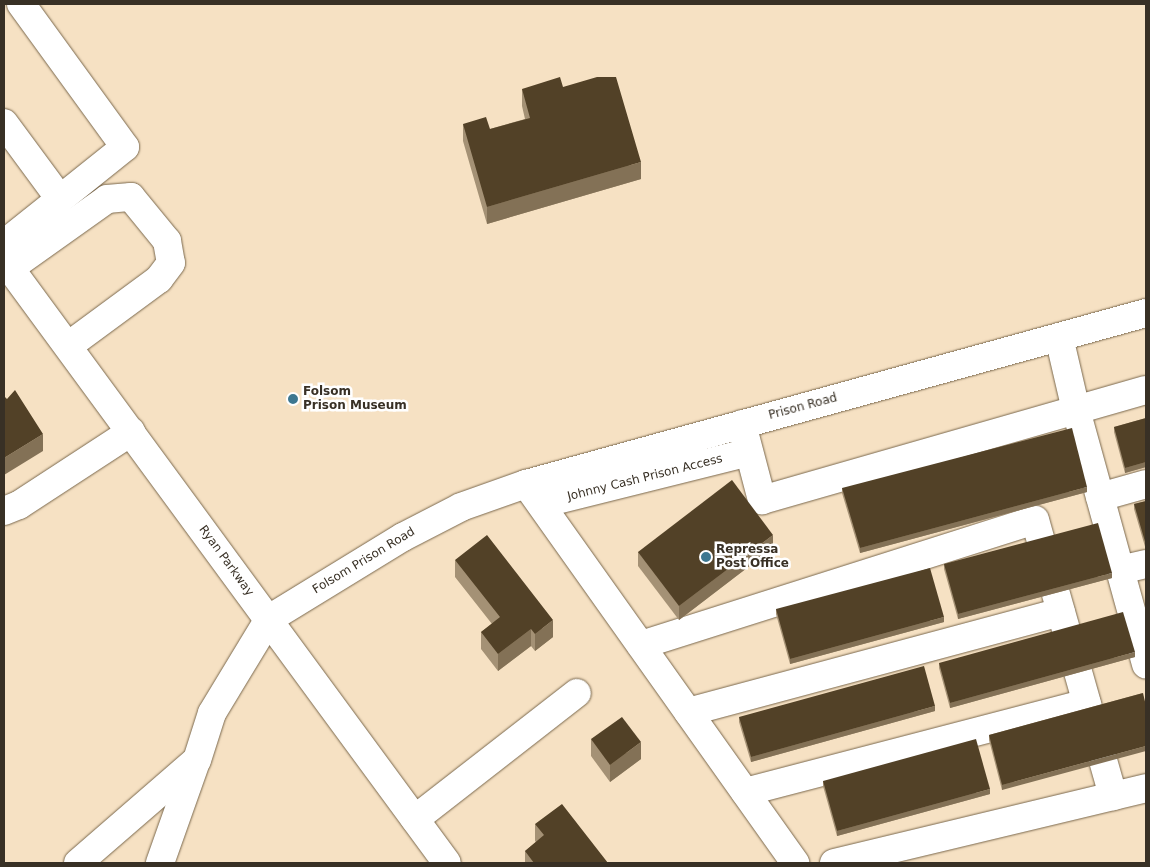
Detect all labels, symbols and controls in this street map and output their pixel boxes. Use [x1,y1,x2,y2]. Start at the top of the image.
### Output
place label: Folsom Prison Museum [303,385,407,413]
street label: Prison Road [767,391,839,423]
marker: Folsom Prison Museum [287,393,299,405]
street label: Johnny Cash Prison Access [566,452,724,504]
street label: Ryan Parkway [196,523,256,599]
street label: Folsom Prison Road [310,525,418,597]
place label: Repressa Post Office [716,543,789,571]
marker: Repressa Post Office [700,551,712,563]

